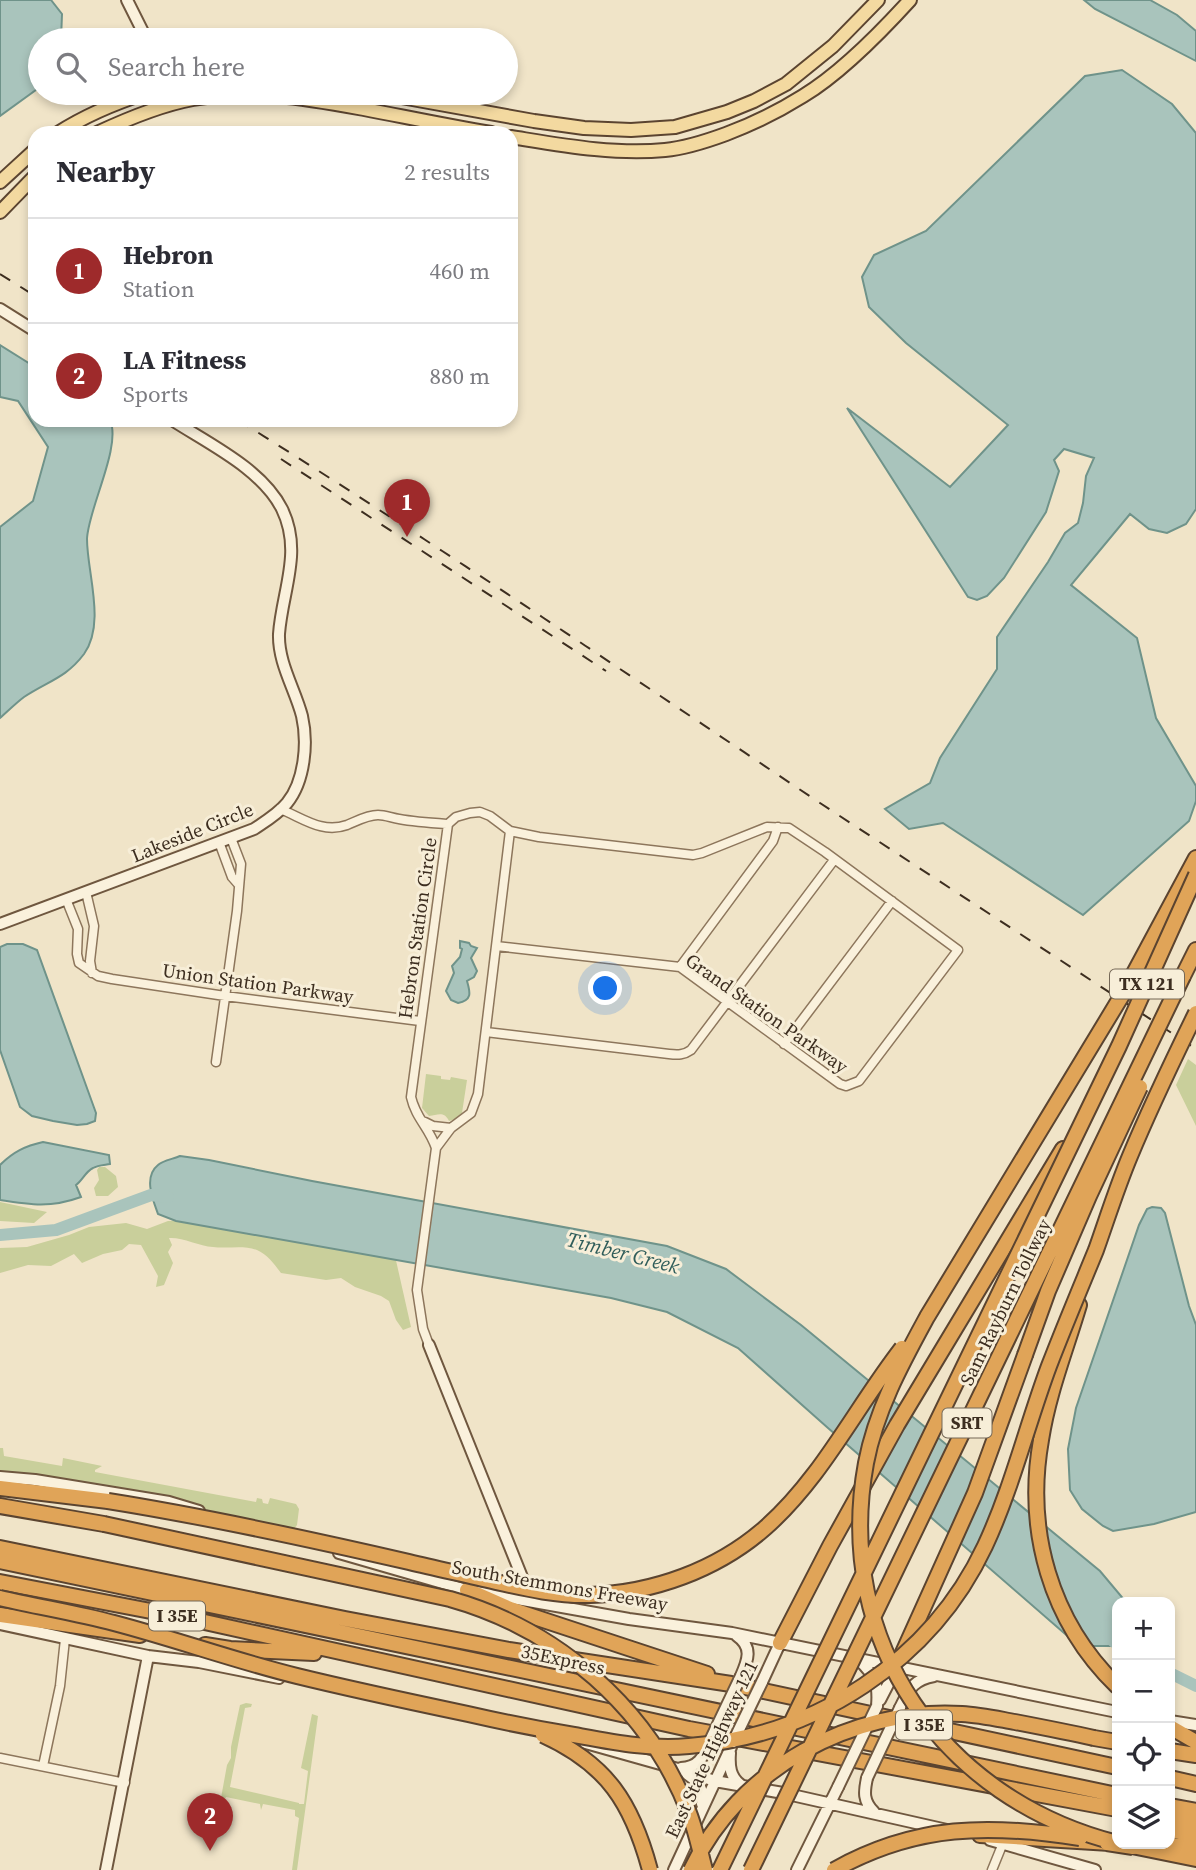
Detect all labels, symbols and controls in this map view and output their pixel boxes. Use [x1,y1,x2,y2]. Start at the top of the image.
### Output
search box [28,28,518,105]
icon: search [52,48,90,86]
text: Search here [108,49,245,85]
text: Nearby [56,151,155,192]
text: 2 results [404,156,490,188]
text: Hebron [123,237,214,273]
text: 1 [73,255,85,287]
text: 460 m [429,255,490,287]
text: Station [123,273,195,305]
text: LA Fitness [123,342,246,378]
text: 2 [73,360,85,392]
text: 880 m [429,360,490,392]
text: Sports [123,378,188,410]
pin: 1 [384,479,430,537]
street label: Lakeside Circle [127,796,257,868]
street label: Hebron Station Circle [391,836,443,1020]
street label: Grand Station Parkway [680,947,854,1079]
street label: Union Station Parkway [161,957,356,1009]
road number: TX 121 [1110,970,1184,999]
your location [588,971,622,1005]
street label: Sam Rayburn Tollway [953,1214,1057,1390]
water label: Timber Creek [564,1225,683,1281]
road number: SRT [942,1408,992,1438]
street label: South Stemmons Freeway [450,1553,670,1617]
map controls [1112,1597,1175,1849]
button: + [1112,1597,1175,1660]
road number: I 35E [149,1602,205,1630]
street label: 35Express [519,1637,607,1681]
street label: East State Highway 121 [658,1656,764,1842]
button: − [1112,1660,1175,1723]
road number: I 35E [896,1710,952,1740]
button: locate [1112,1723,1175,1786]
button: layers [1112,1786,1175,1849]
pin: 2 [187,1793,233,1851]

